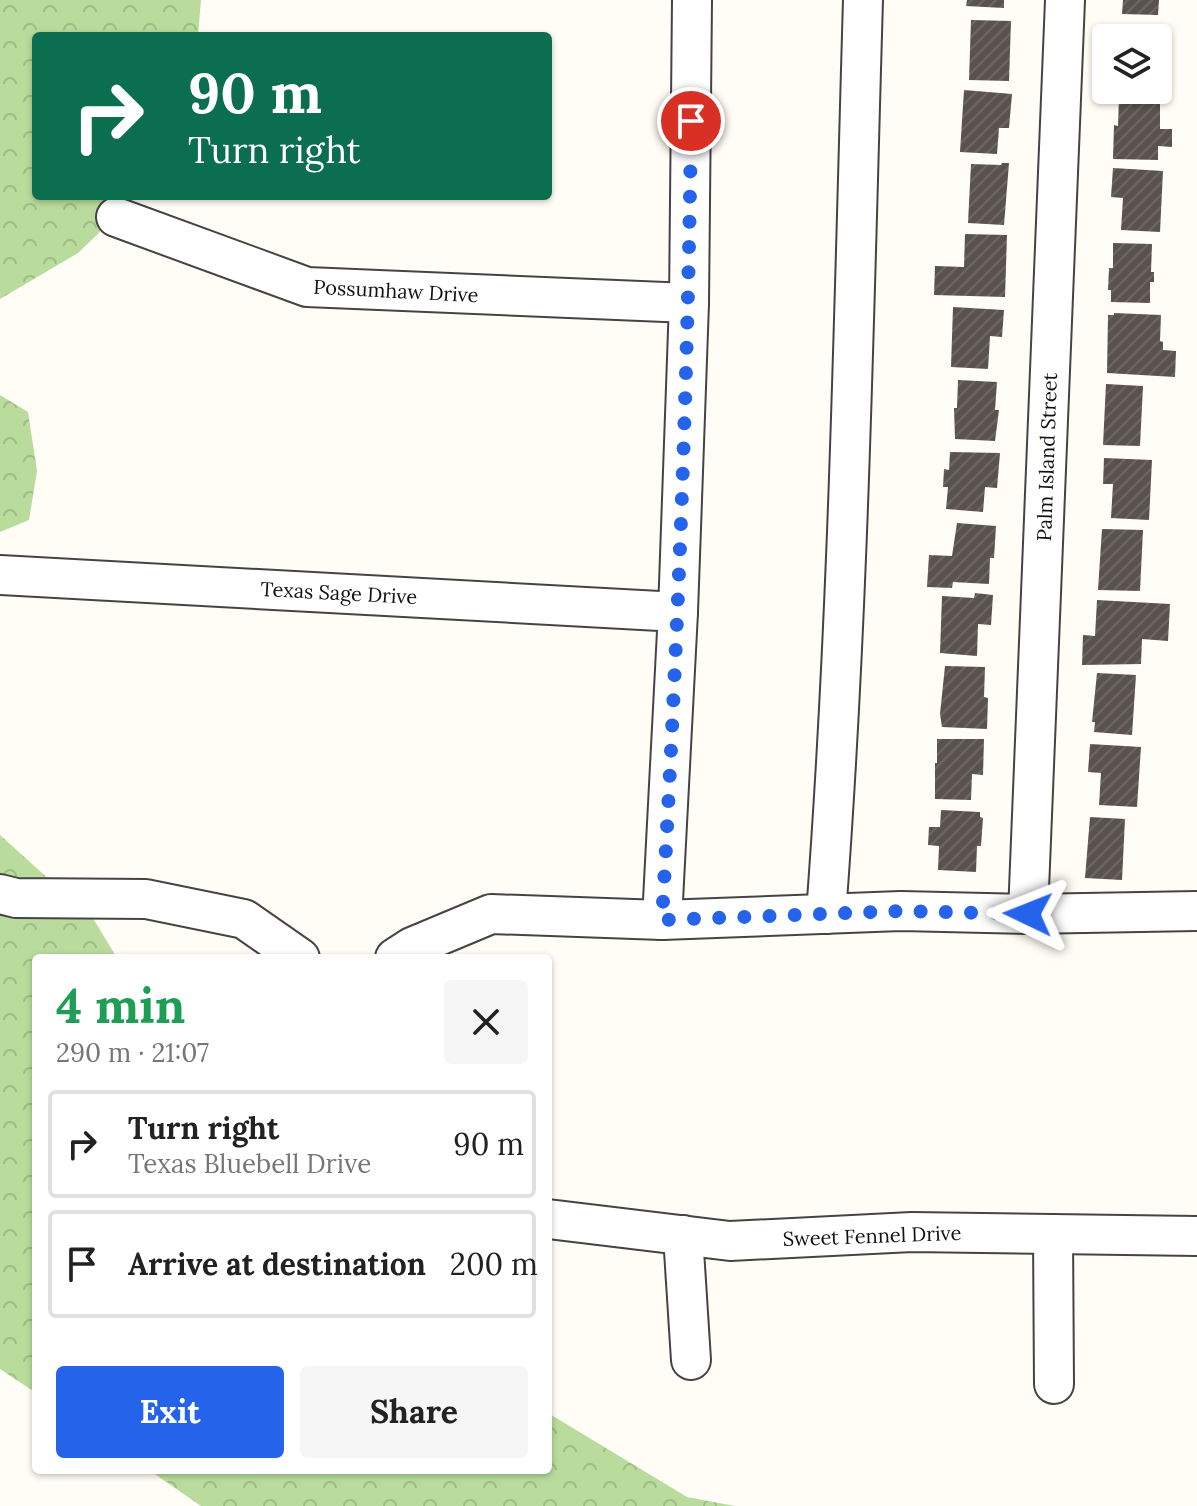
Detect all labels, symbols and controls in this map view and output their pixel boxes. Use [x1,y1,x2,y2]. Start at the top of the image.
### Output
map controls [1092,24,1172,104]
button: layers [1092,24,1172,104]
text: 90 m [188,57,322,128]
icon: right [56,64,160,168]
pin [657,87,725,155]
icon: arrive [669,99,713,143]
text: Turn right [188,127,361,173]
street label: Possumhaw Drive [313,274,479,307]
street label: Palm Island Street [1031,372,1062,542]
street label: Texas Sage Drive [260,576,418,609]
position arrow [986,872,1070,956]
text: 4 min [56,975,185,1036]
button: close [444,980,528,1064]
text: 290 m · 21:07 [56,1036,209,1069]
text: Turn right [128,1109,279,1147]
icon: right [60,1122,104,1166]
text: 90 m [453,1125,524,1163]
text: Texas Bluebell Drive [128,1147,371,1180]
street label: Sweet Fennel Drive [782,1220,962,1251]
icon: arrive [60,1242,104,1286]
text: Arrive at destination [128,1245,426,1283]
text: 200 m [450,1245,538,1283]
button: Exit [56,1366,284,1458]
button: Share [300,1366,528,1458]

